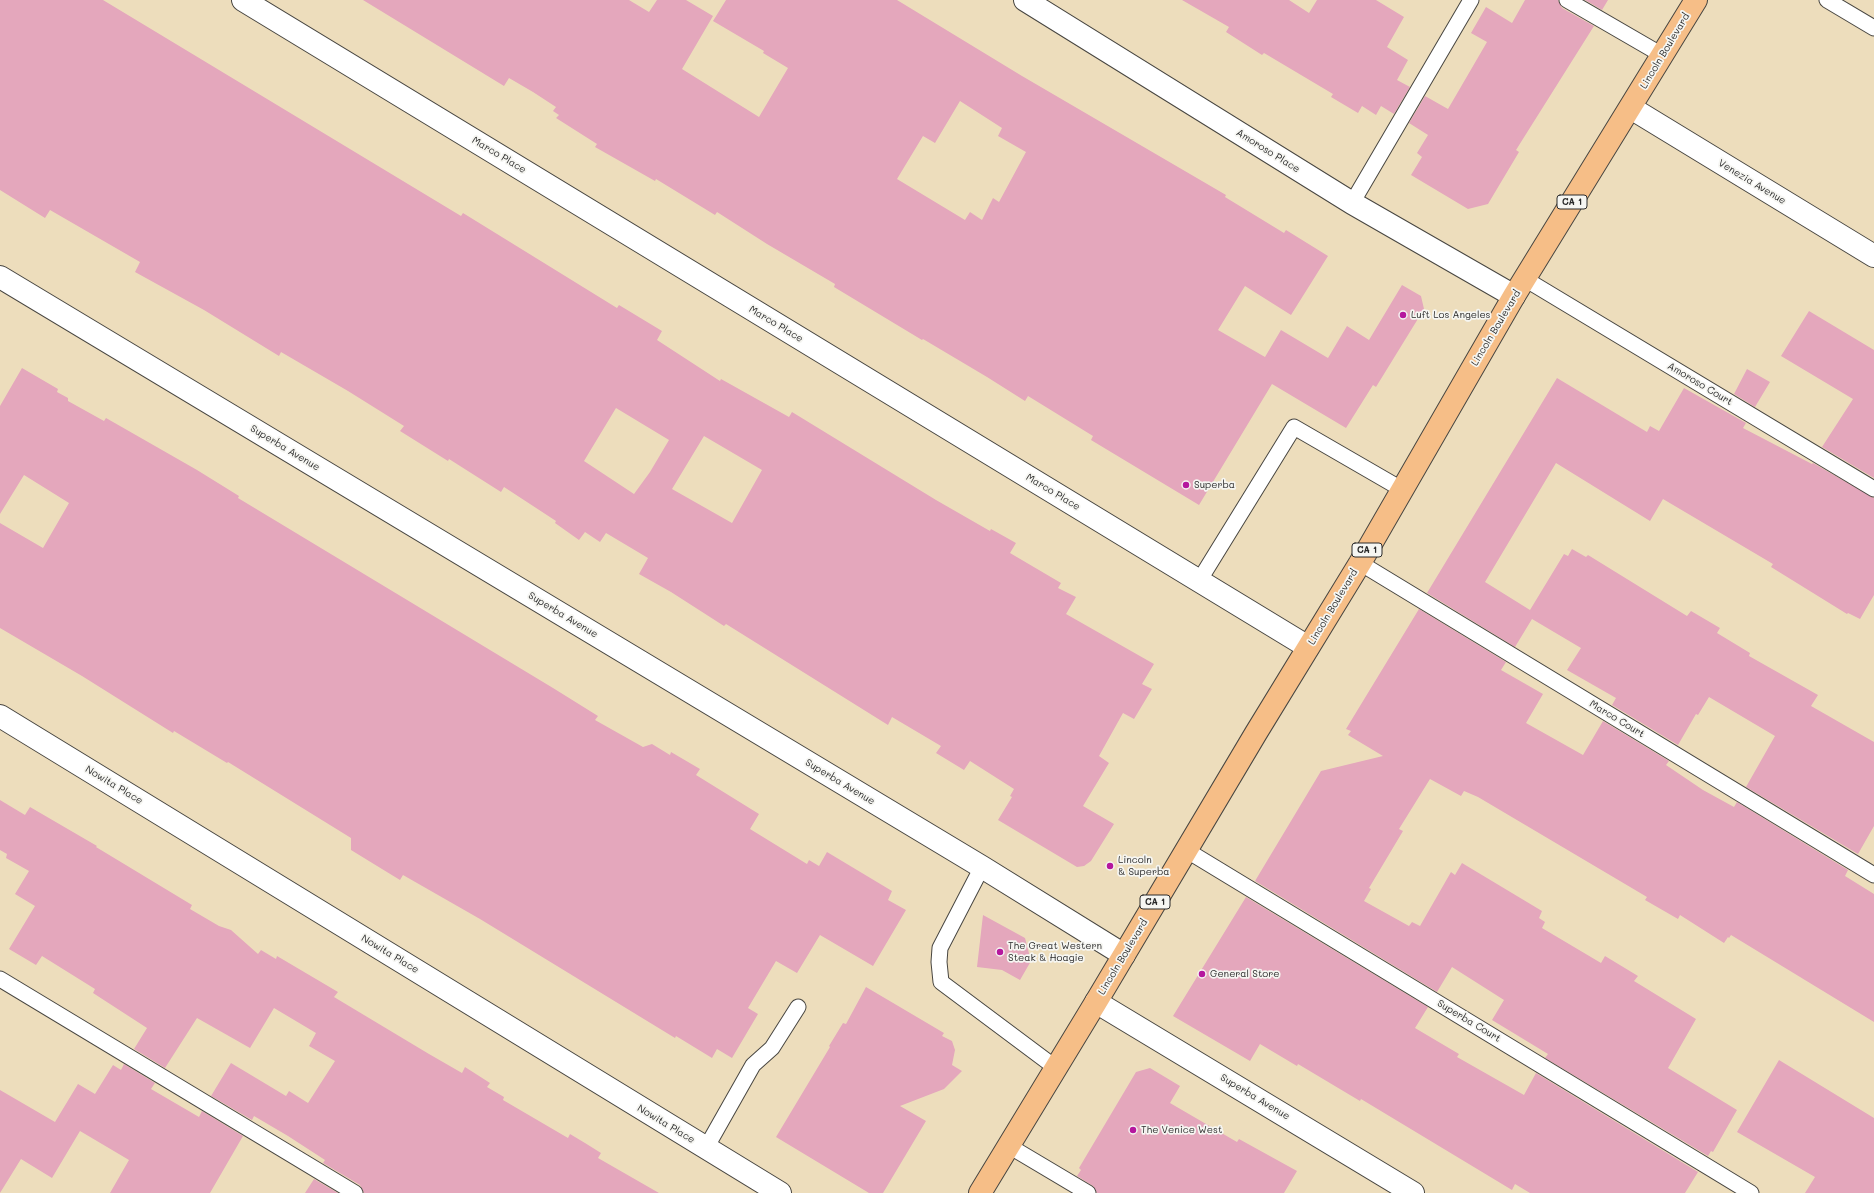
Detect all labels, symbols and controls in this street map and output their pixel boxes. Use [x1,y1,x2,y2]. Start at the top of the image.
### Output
street label: Lincoln Boulevard [1638,11,1692,91]
street label: Amoroso Place [1234,127,1302,175]
street label: Marco Place [470,134,528,176]
street label: Venezia Avenue [1716,157,1788,207]
road number: CA 1 [1557,195,1587,209]
street label: Lincoln Boulevard [1469,288,1523,368]
street label: Marco Place [747,303,805,345]
place label: Luft Los Angeles [1411,309,1490,321]
marker: Luft Los Angeles [1398,310,1408,320]
street label: Amoroso Court [1665,360,1735,408]
street label: Superba Avenue [248,423,322,473]
street label: Marco Place [1024,471,1082,513]
place label: Superba [1194,479,1235,491]
marker: Superba [1181,480,1191,490]
road number: CA 1 [1352,543,1382,557]
street label: Lincoln Boulevard [1306,567,1360,647]
street label: Superba Avenue [526,590,600,640]
street label: Marco Court [1587,698,1647,740]
street label: Superba Avenue [803,757,877,807]
street label: Nowita Place [83,763,145,807]
place label: Lincoln & Superba [1118,854,1169,878]
marker: Lincoln & Superba [1105,861,1115,871]
road number: CA 1 [1140,895,1170,909]
street label: Lincoln Boulevard [1096,917,1150,997]
street label: Nowita Place [359,932,421,976]
place label: The Great Western Steak & Hoagie [1008,940,1102,964]
marker: The Great Western Steak & Hoagie [995,947,1005,957]
place label: General Store [1210,968,1279,980]
marker: General Store [1197,969,1207,979]
street label: Superba Court [1435,997,1503,1045]
street label: Superba Avenue [1218,1072,1292,1122]
street label: Nowita Place [635,1102,697,1146]
place label: The Venice West [1141,1124,1222,1136]
marker: The Venice West [1128,1125,1138,1135]

